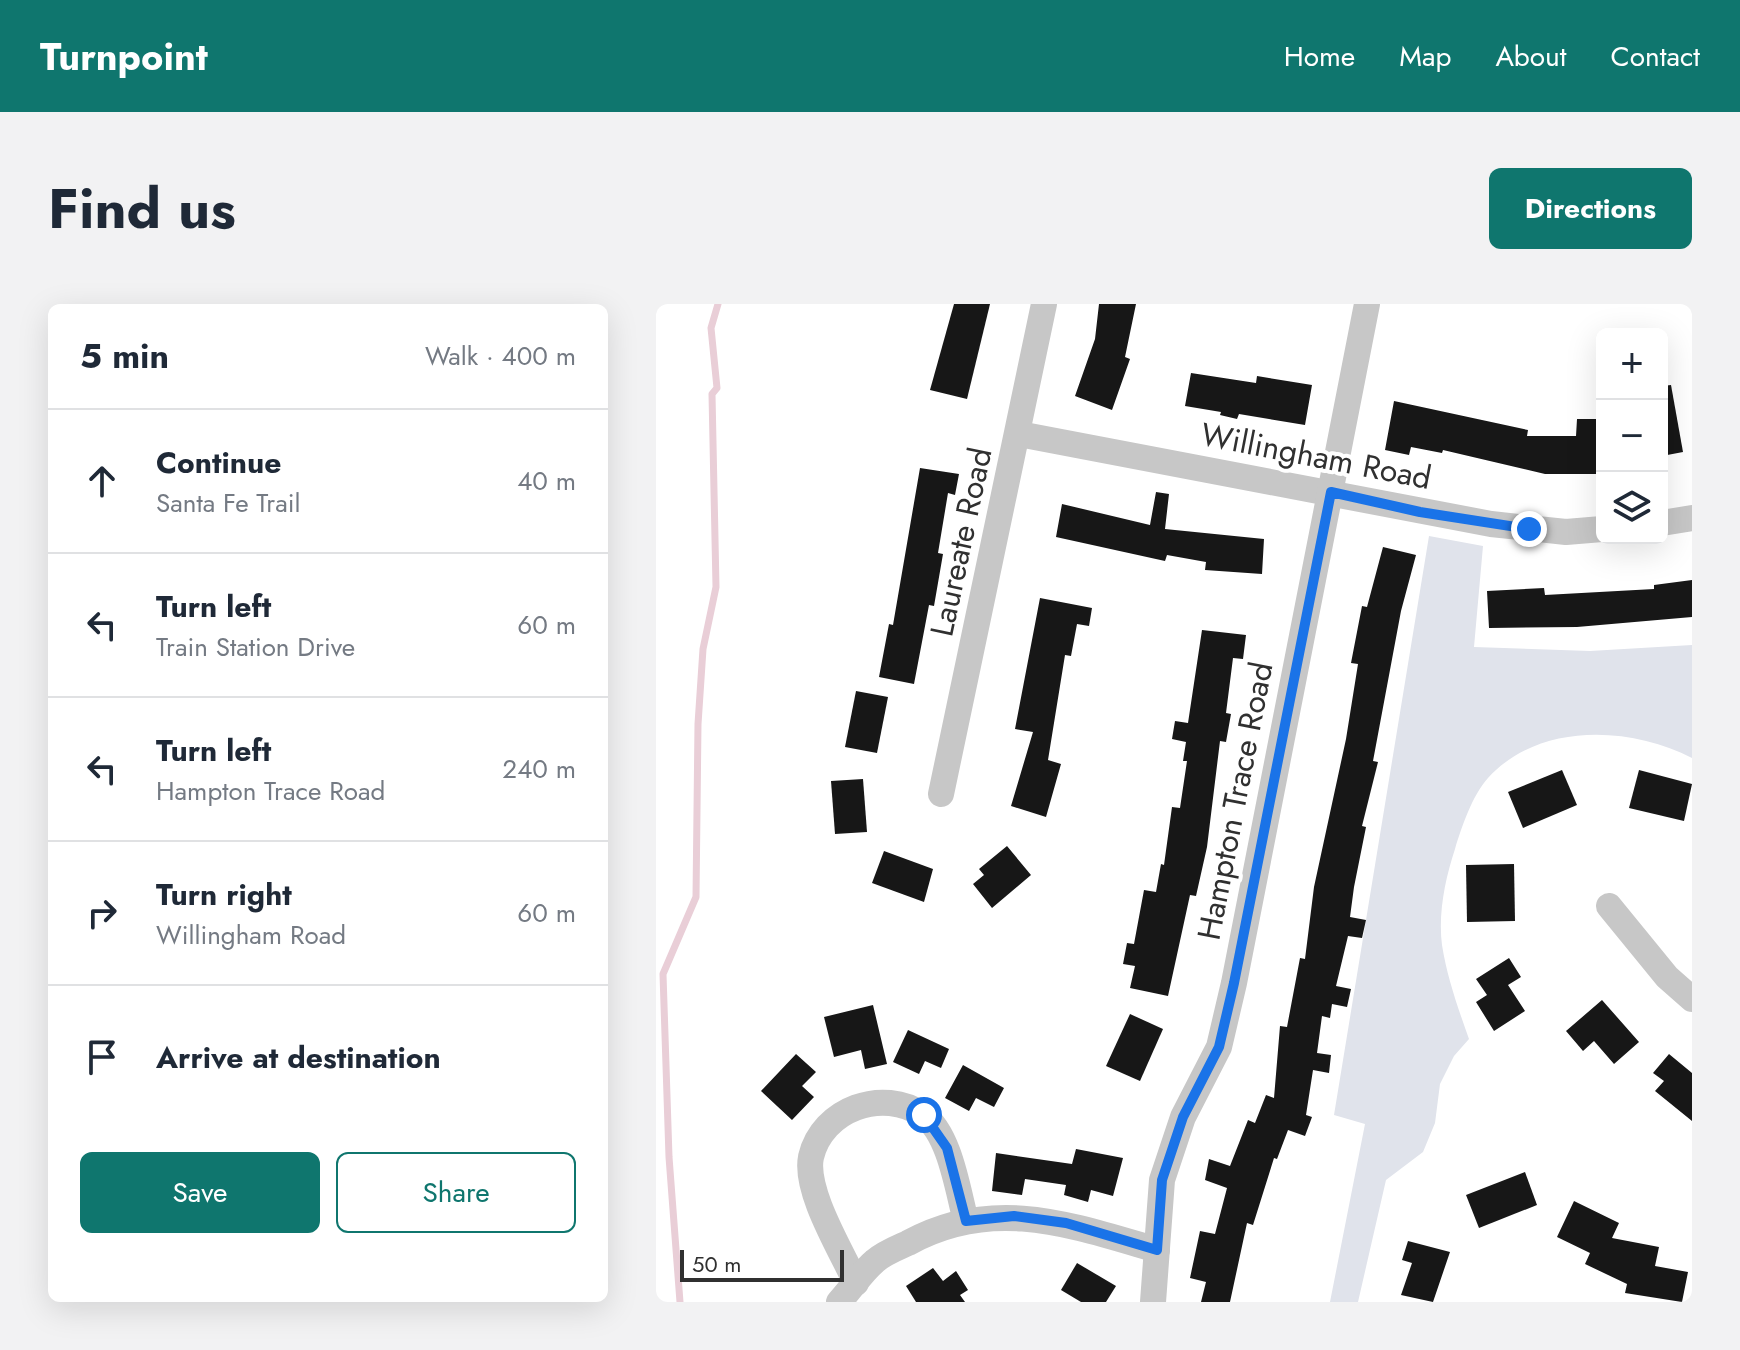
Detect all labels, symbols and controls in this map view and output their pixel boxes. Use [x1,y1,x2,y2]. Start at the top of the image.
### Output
text: Turnpoint [40,29,208,84]
text: Home [1284,36,1355,77]
text: Map [1399,36,1451,77]
text: About [1495,36,1567,77]
text: Contact [1611,36,1700,77]
text: Find us [48,168,236,249]
button: Directions [1489,168,1692,249]
map controls [1596,328,1668,544]
button: + [1596,328,1668,400]
text: 5 min [80,332,169,381]
text: Walk · 400 m [425,337,576,375]
button: − [1596,400,1668,472]
street label: Willingham Road [1197,411,1435,501]
text: Continue [156,441,282,484]
street label: Laureate Road [919,443,1003,641]
icon: ahead [80,459,124,503]
text: 40 m [517,462,576,500]
button: layers [1596,472,1668,544]
text: Santa Fe Trail [156,484,301,522]
route end [1511,511,1547,547]
text: Turn left [156,585,271,628]
icon: left [80,603,124,647]
text: 60 m [517,606,576,644]
text: Train Station Drive [156,628,355,666]
street label: Hampton Trace Road [1186,658,1284,944]
text: Turn left [156,729,271,772]
icon: left [80,747,124,791]
text: 240 m [502,750,576,788]
text: Hampton Trace Road [156,772,385,810]
text: Turn right [156,873,292,916]
icon: right [80,891,124,935]
text: 60 m [517,894,576,932]
text: Willingham Road [156,916,346,954]
icon: arrive [80,1035,124,1079]
text: Arrive at destination [156,1036,441,1079]
route start [906,1097,942,1133]
button: Save [80,1152,320,1233]
button: Share [336,1152,576,1233]
scale bar [680,1246,844,1282]
text: 50 m [692,1248,741,1280]

